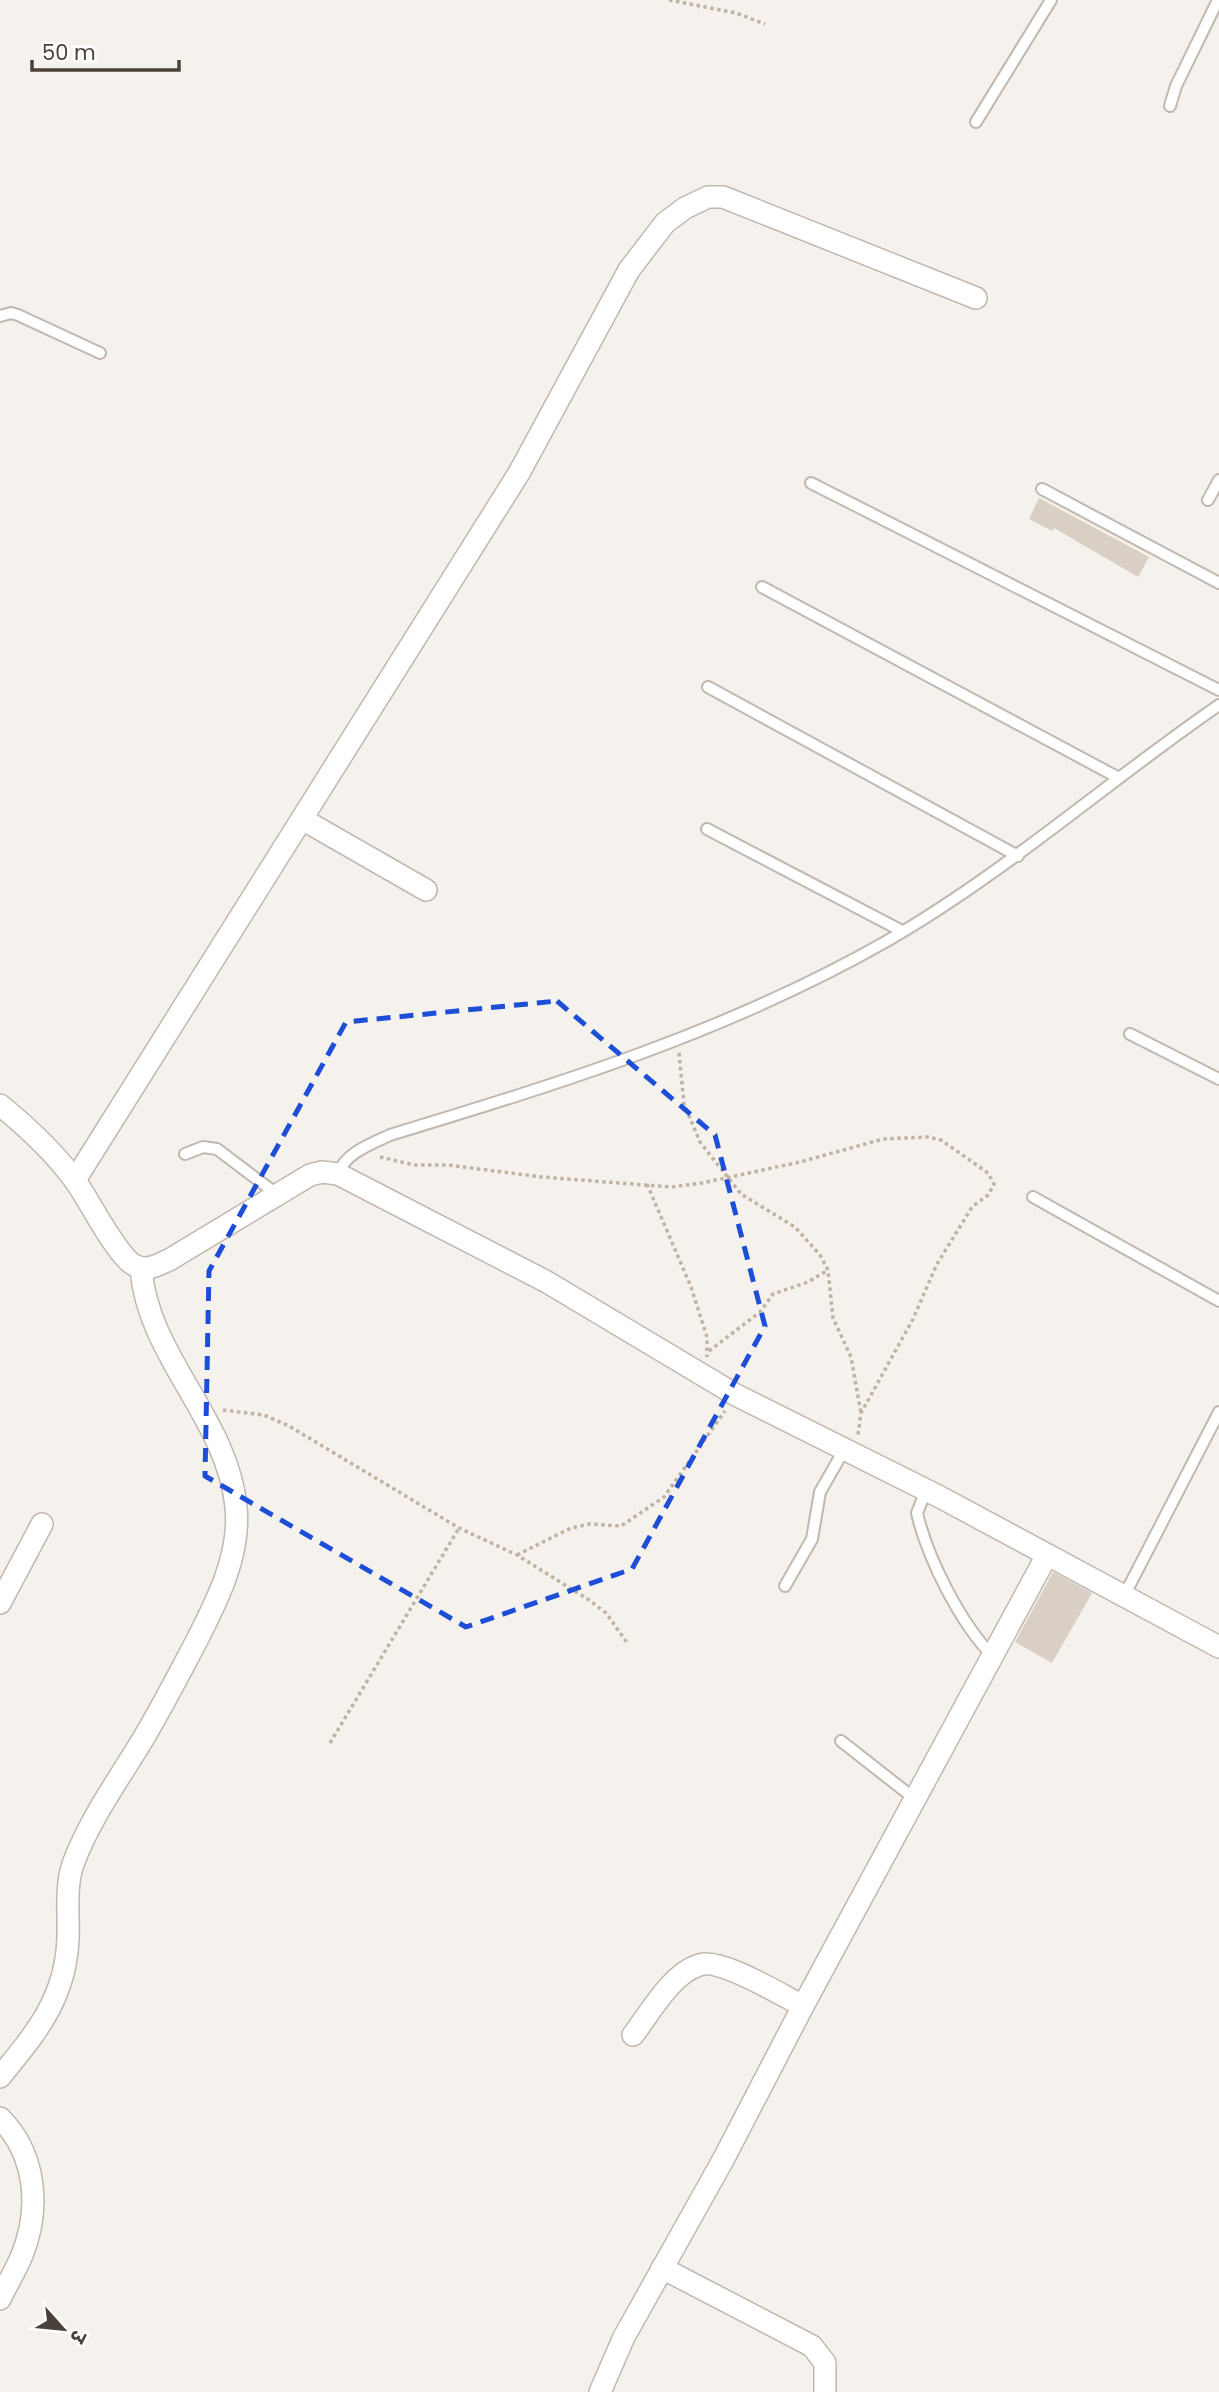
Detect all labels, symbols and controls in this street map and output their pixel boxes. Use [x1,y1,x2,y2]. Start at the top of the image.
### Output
scale bar [32,28,178,72]
text: 50 m [42,38,96,67]
north arrow [28,2294,98,2364]
text: उ [63,2325,93,2349]

